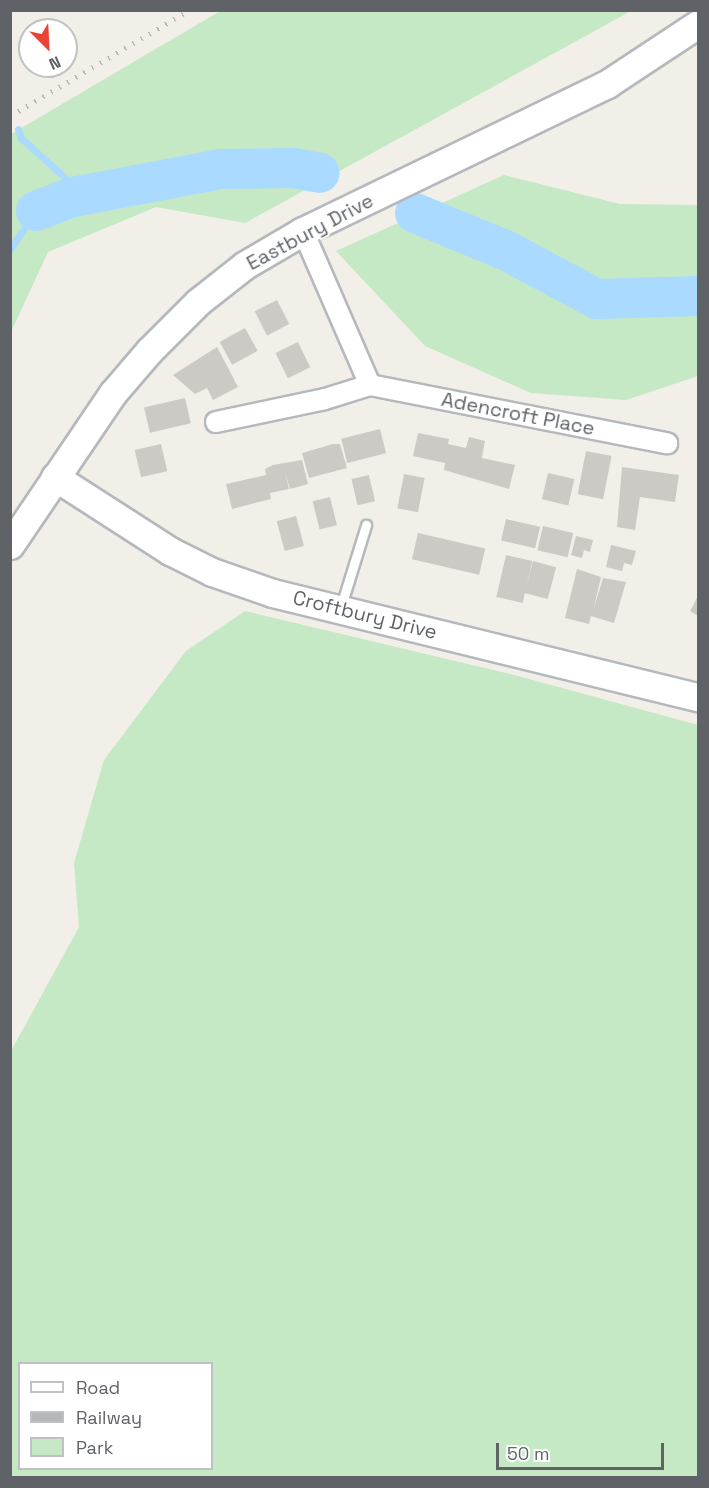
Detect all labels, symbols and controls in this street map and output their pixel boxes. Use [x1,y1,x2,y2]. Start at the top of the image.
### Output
north arrow [18,18,78,78]
text: N [46,51,64,75]
street label: Eastbury Drive [242,189,378,275]
street label: Adencroft Place [439,387,597,441]
street label: Croftbury Drive [290,585,440,645]
legend [18,1362,213,1470]
text: Road [76,1376,120,1399]
text: Railway [76,1406,142,1429]
scale bar [499,1431,667,1469]
text: Park [76,1436,113,1459]
text: 50 m [507,1442,549,1465]

